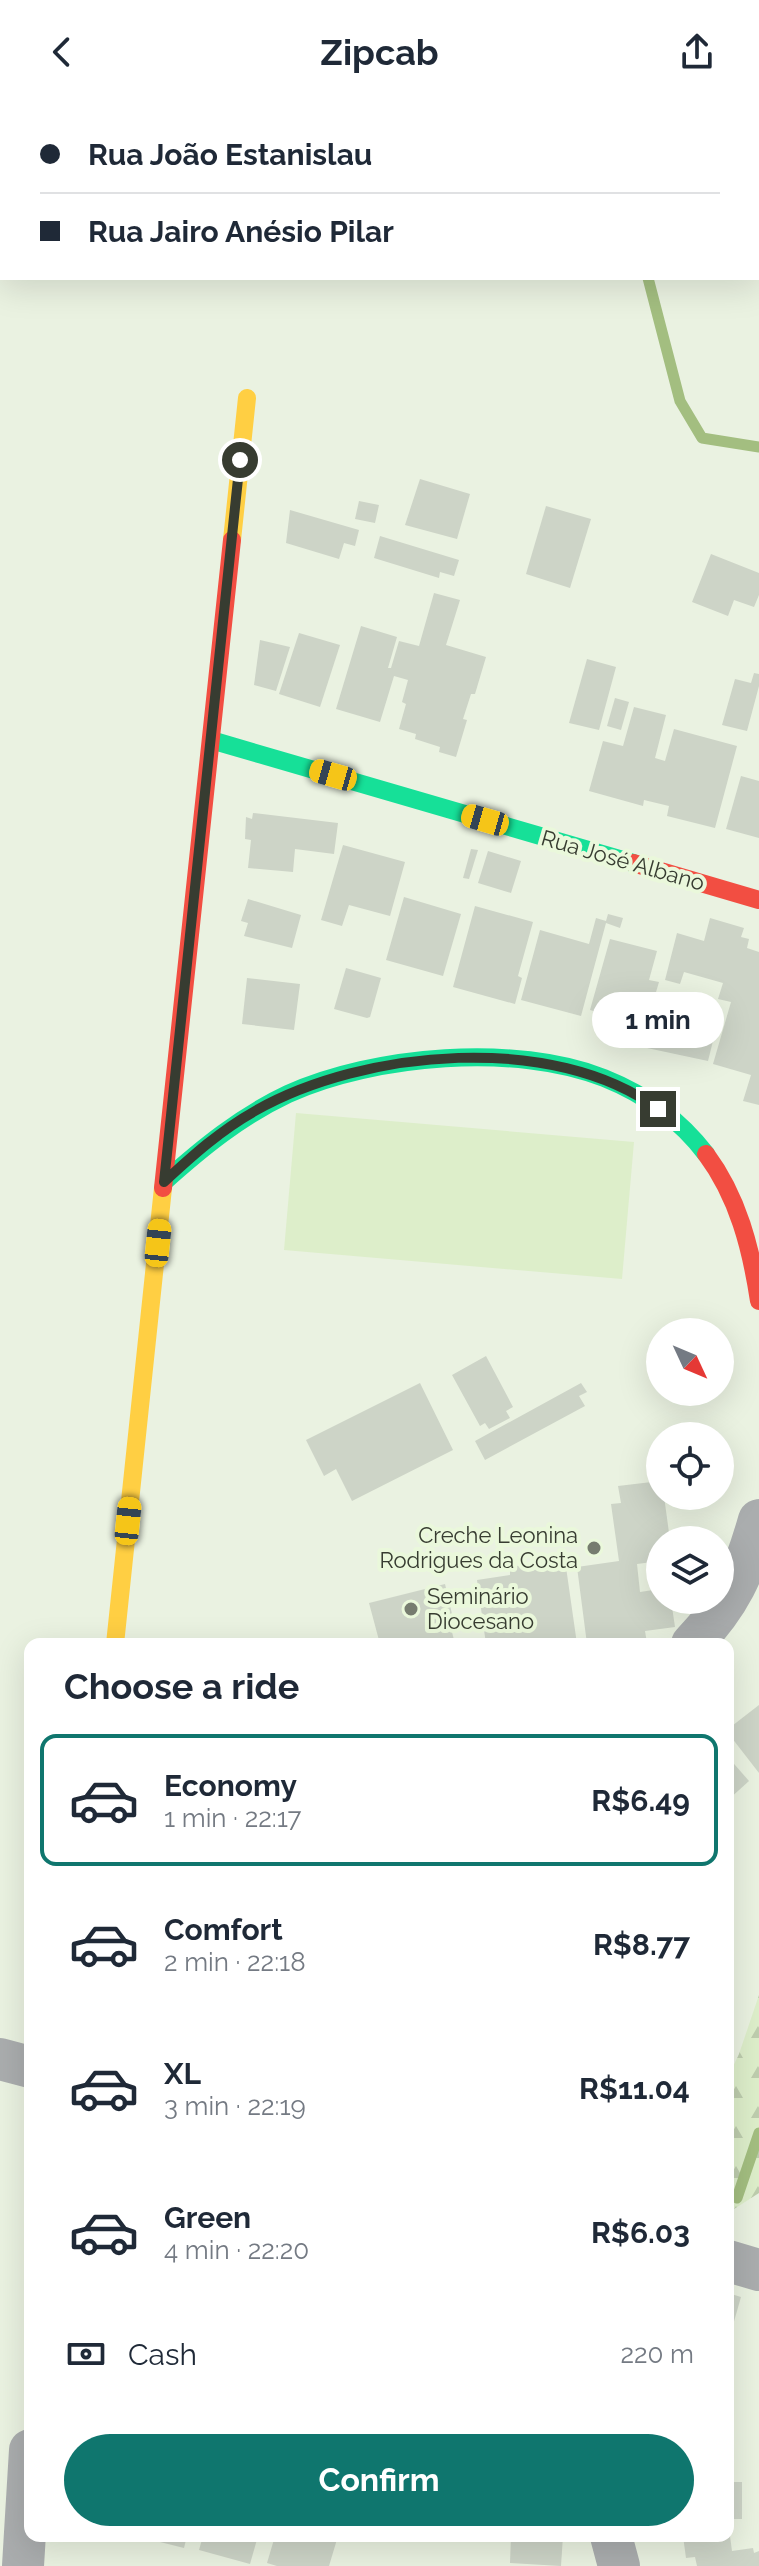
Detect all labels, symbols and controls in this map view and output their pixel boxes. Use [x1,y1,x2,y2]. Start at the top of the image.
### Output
icon: back [40,30,84,74]
icon: share [675,30,719,74]
text: Zipcab [320,31,439,73]
text: Rua João Estanislau [88,137,372,172]
text: Rua Jairo Anésio Pilar [88,214,394,249]
route start [222,442,258,478]
car [307,757,359,793]
car [459,802,511,838]
street label: Rua José Albano [538,824,708,896]
callout: 1 min [592,993,724,1049]
text: 1 min [625,1005,691,1035]
route end [640,1091,676,1127]
car [144,1218,172,1268]
north arrow [646,1318,734,1406]
map controls [646,1318,734,1614]
button: locate [646,1422,734,1510]
car [114,1496,142,1546]
place label: Creche Leonina Rodrigues da Costa [379,1522,578,1573]
button: layers [646,1526,734,1614]
marker: Creche Leonina Rodrigues da Costa [585,1539,603,1557]
place label: Seminário Diocesano [427,1583,534,1634]
marker: Seminário Diocesano [402,1600,420,1618]
text: Choose a ride [64,1665,299,1707]
icon: car [68,1764,140,1836]
text: Economy [164,1768,297,1803]
text: R$6.49 [591,1783,690,1818]
text: 1 min · 22:17 [164,1803,302,1833]
icon: car [68,1908,140,1980]
text: Comfort [164,1912,283,1947]
text: R$8.77 [593,1927,690,1962]
text: 2 min · 22:18 [164,1947,306,1977]
icon: car [68,2052,140,2124]
text: XL [164,2056,201,2091]
text: R$11.04 [579,2071,690,2106]
text: 3 min · 22:19 [164,2091,306,2121]
icon: car [68,2196,140,2268]
text: Green [164,2200,251,2235]
text: R$6.03 [591,2215,690,2250]
text: 4 min · 22:20 [164,2235,309,2265]
icon: cash [64,2332,108,2376]
text: Cash [128,2337,197,2372]
text: 220 m [620,2339,694,2369]
button: Confirm [64,2434,694,2526]

